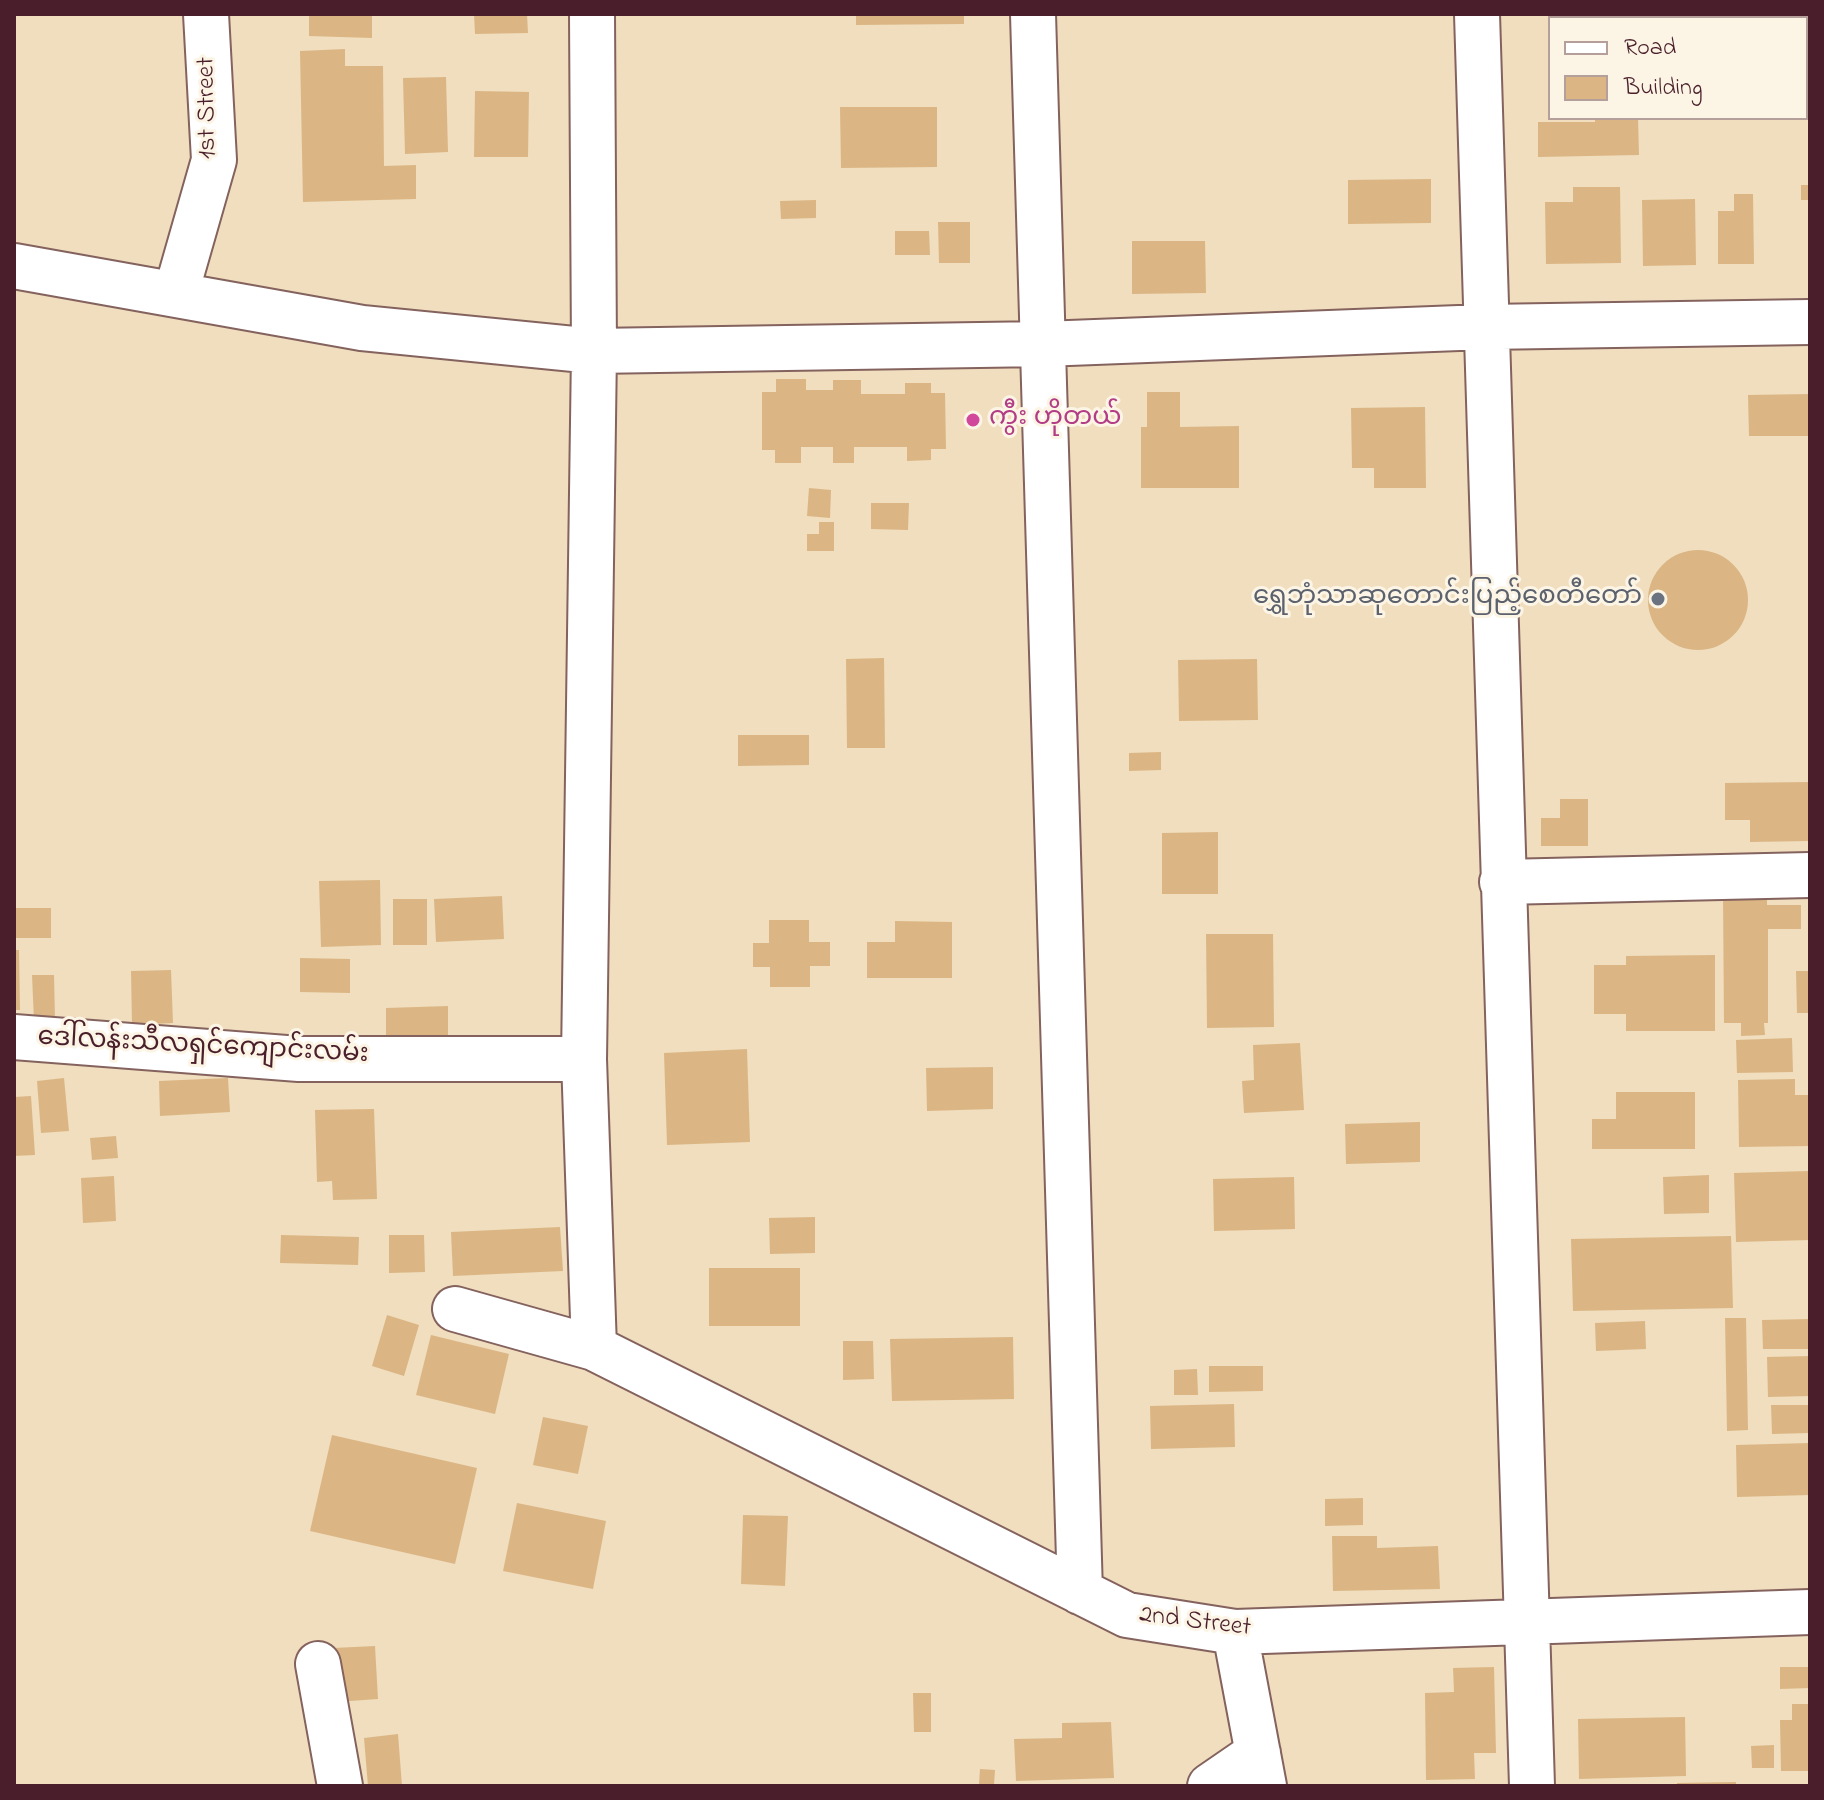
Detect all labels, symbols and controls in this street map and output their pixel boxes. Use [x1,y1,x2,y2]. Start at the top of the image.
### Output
legend [1548,16,1808,120]
text: Road [1624,31,1676,66]
street label: 1st Street [193,57,225,159]
text: Building [1624,71,1703,106]
place label: ကွီး ဟိုတယ် [989,404,1121,436]
marker: ကွီး ဟိုတယ် [964,411,982,429]
place label: ရွှေဘုံသာဆုတောင်းပြည့်စေတီတော် [1253,583,1642,615]
marker: ရွှေဘုံသာဆုတောင်းပြည့်စေတီတော် [1649,590,1667,608]
street label: ဒေါ်လန်းသီလရှင်ကျောင်းလမ်း [37,1024,369,1072]
street label: 2nd Street [1137,1601,1253,1645]

